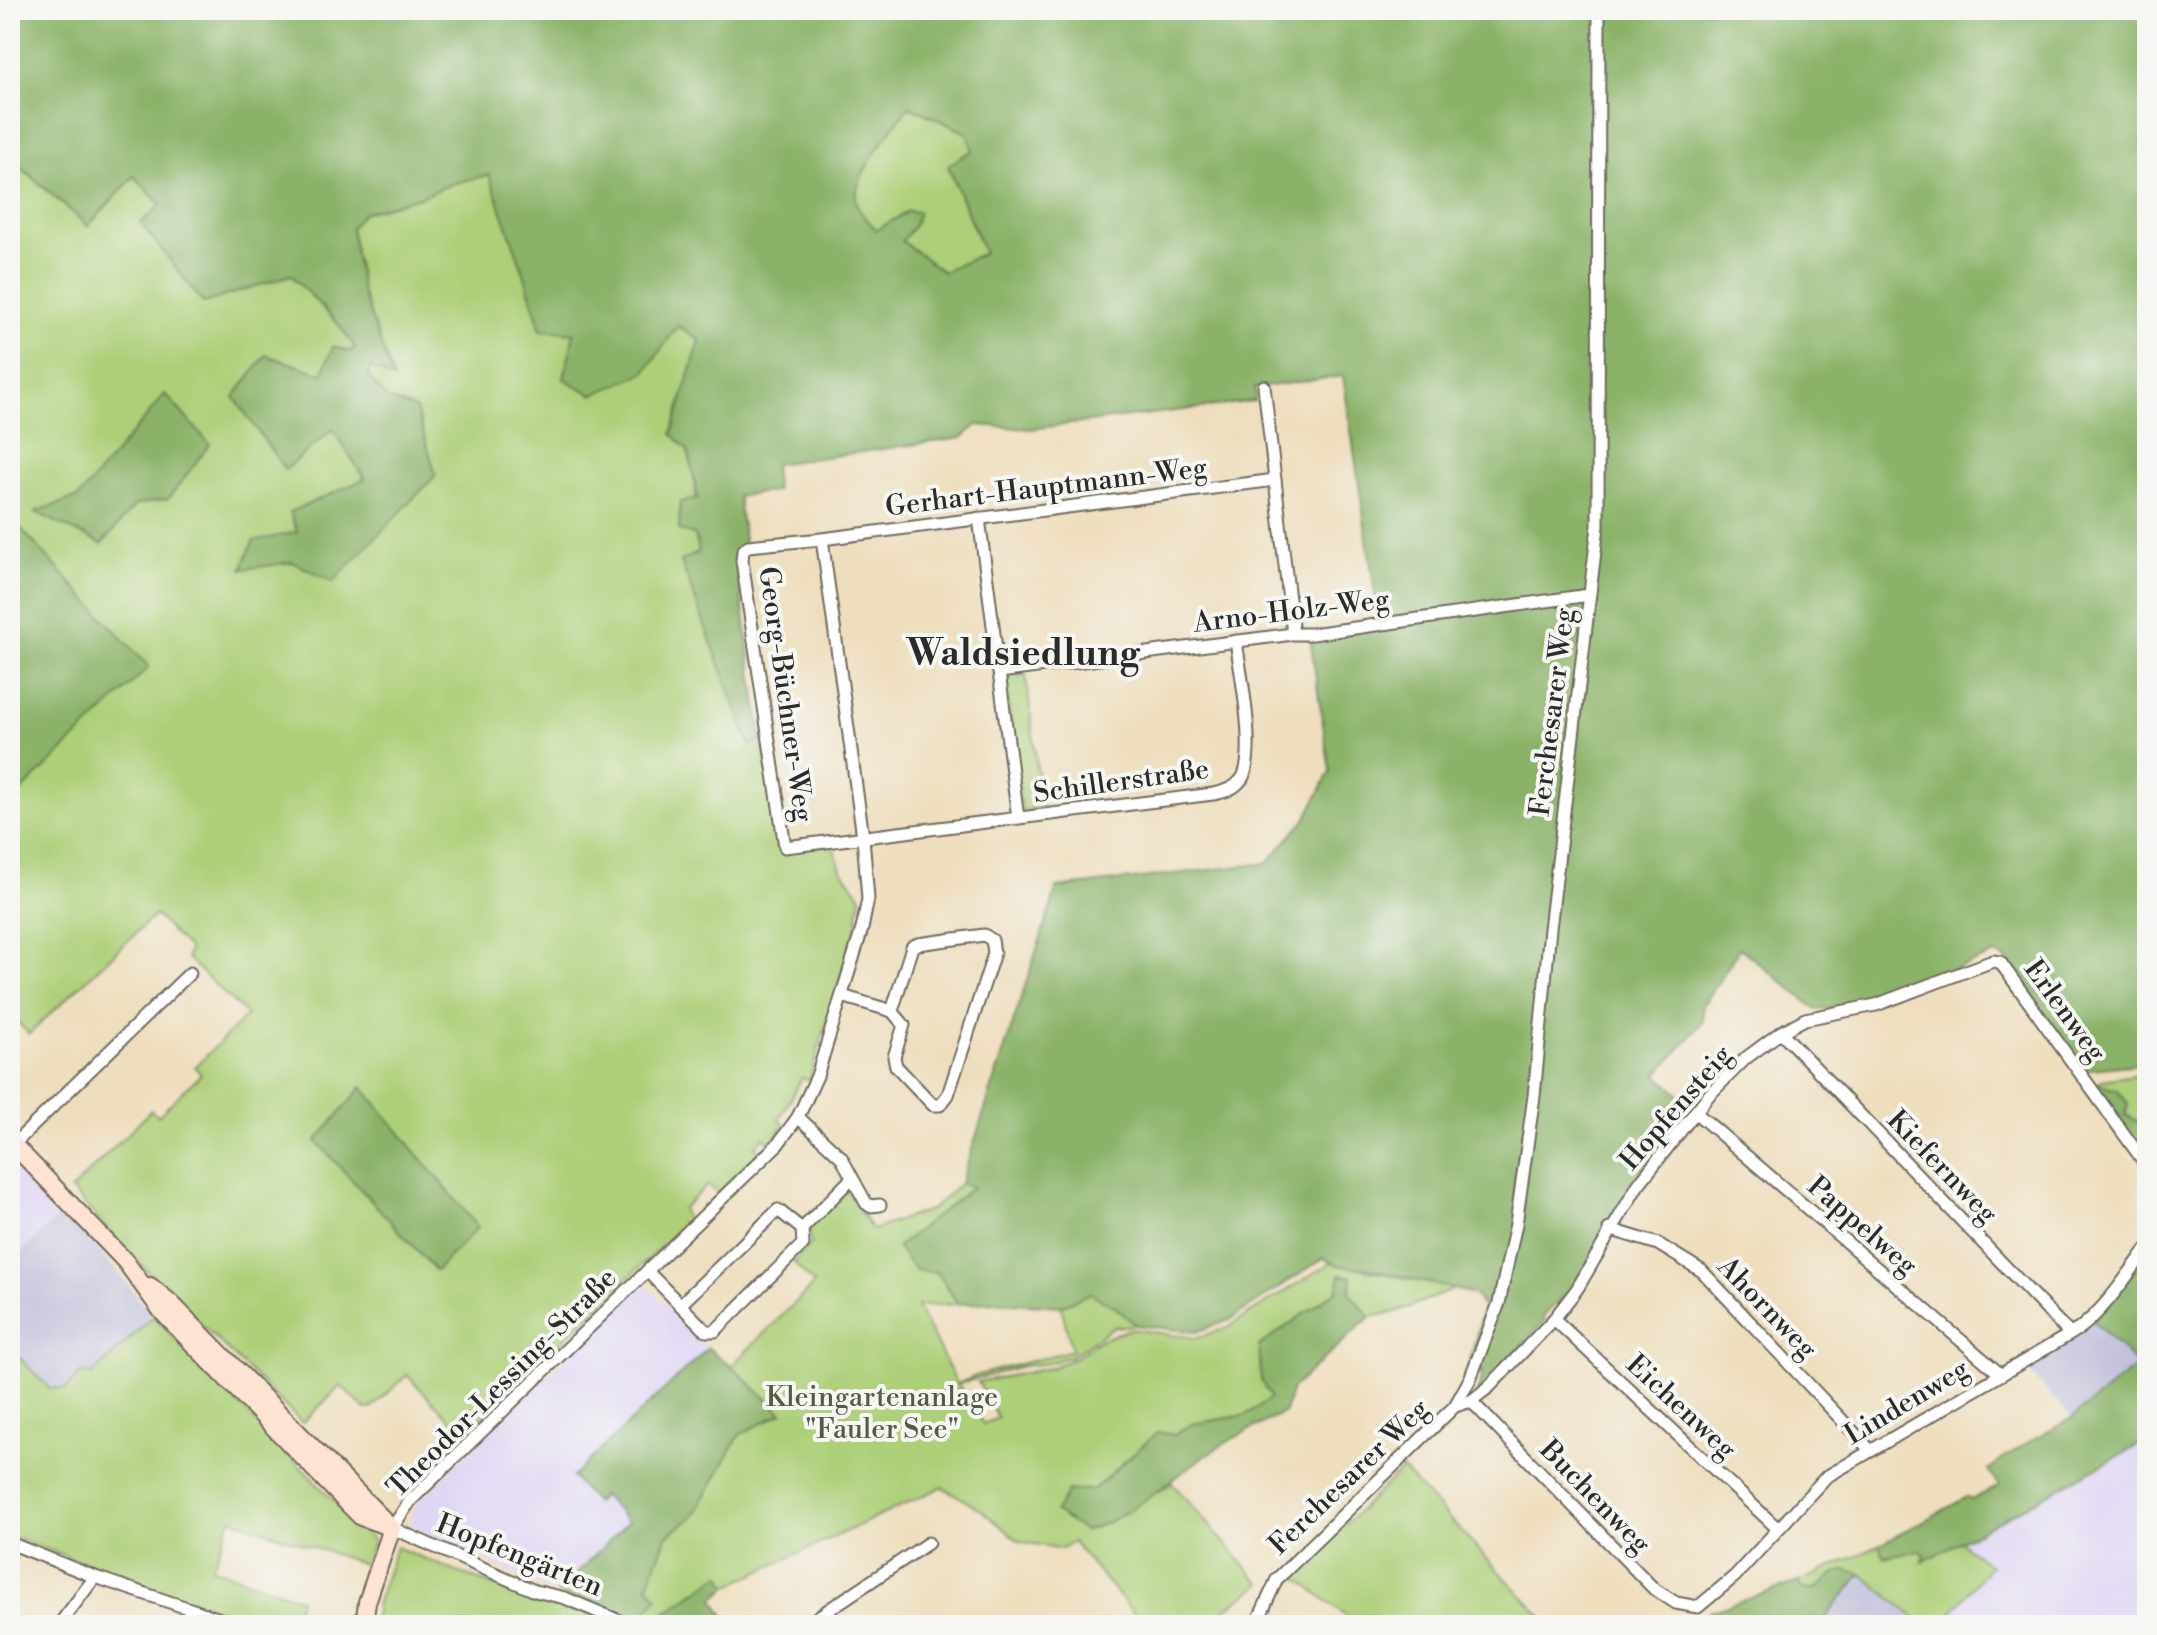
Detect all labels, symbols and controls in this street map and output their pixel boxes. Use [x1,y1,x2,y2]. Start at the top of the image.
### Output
street label: Gerhart-Hauptmann-Weg [883,450,1210,525]
street label: Georg-Büchner-Weg [750,564,821,825]
street label: Arno-Holz-Weg [1190,582,1392,641]
street label: Ferchesarer Weg [1522,605,1583,818]
district label: Waldsiedlung [905,632,1141,677]
street label: Schillerstraße [1031,752,1211,811]
street label: Erlenweg [2016,953,2114,1069]
street label: Hopfensteig [1612,1038,1740,1178]
street label: Kiefernweg [1879,1103,2005,1232]
street label: Pappelweg [1800,1169,1925,1284]
street label: Ahornweg [1709,1249,1825,1367]
street label: Theodor-Lessing-Straße [380,1261,624,1505]
street label: Eichenweg [1619,1347,1744,1467]
street label: Lindenweg [1838,1351,1976,1453]
park label: Kleingartenanlage "Fauler See" [766,1380,998,1447]
street label: Ferchesarer Weg [1261,1391,1437,1563]
street label: Buchenweg [1531,1432,1658,1562]
street label: Hopfengärten [431,1506,608,1605]

